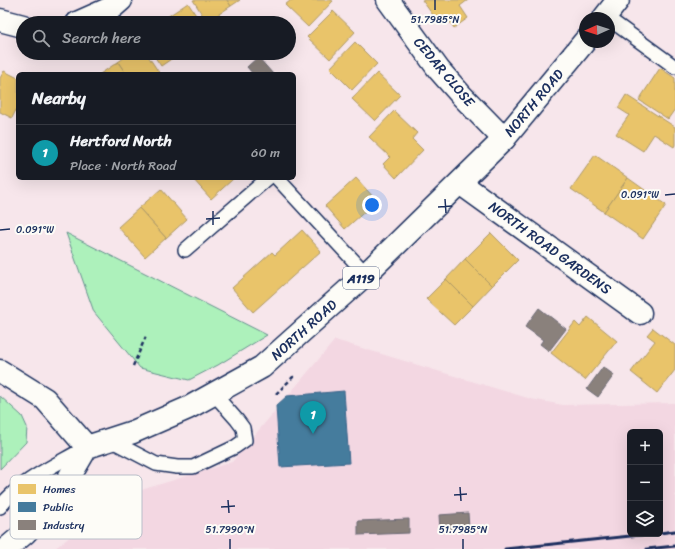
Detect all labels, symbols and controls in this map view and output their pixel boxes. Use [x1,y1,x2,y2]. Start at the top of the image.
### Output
text: 51.7985°N [411,11,459,29]
north arrow [579,12,615,48]
search box [16,16,296,60]
text: Search here [62,25,141,51]
icon: search [30,27,52,49]
street label: CEDAR CLOSE [407,31,482,114]
street label: NORTH ROAD [498,63,571,143]
text: Nearby [32,83,86,113]
text: Hertford North [70,128,172,154]
text: 1 [42,141,48,164]
text: 60 m [251,141,280,164]
text: Place · North Road [70,154,176,177]
text: 0.091°W [621,186,659,204]
your location [362,195,382,215]
street label: NORTH ROAD GARDENS [483,195,617,302]
text: 0.091°W [16,221,54,239]
road number: A119 [343,267,379,289]
street label: NORTH ROAD [265,293,344,367]
pin: 1 [300,401,326,434]
map controls [627,429,663,537]
button: + [627,429,663,465]
button: − [627,465,663,501]
legend [10,475,142,539]
text: Homes [43,480,76,499]
text: Public [43,498,74,517]
button: layers [627,501,663,537]
text: Industry [42,516,85,535]
text: 51.7990°N [206,521,255,539]
text: 51.7985°N [439,521,487,539]

